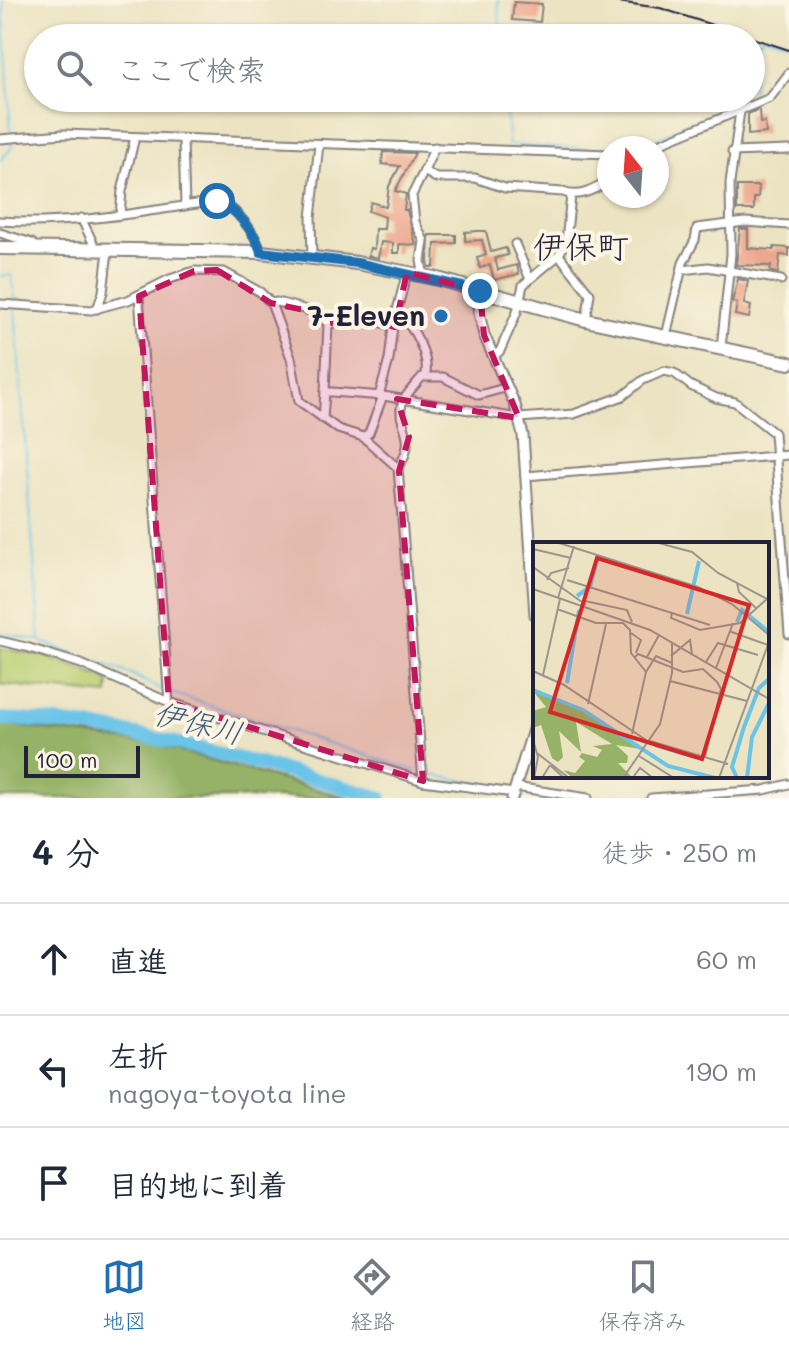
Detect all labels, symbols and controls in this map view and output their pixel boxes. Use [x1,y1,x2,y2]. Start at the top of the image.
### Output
search box [24,24,765,112]
icon: search [52,46,96,90]
text: ここで検索 [116,49,266,89]
north arrow [597,136,669,208]
route start [199,183,235,219]
district label: 伊保町 [533,224,629,266]
route end [462,273,498,309]
place label: 7-Eleven [307,297,425,333]
marker: 7-Eleven [432,307,450,325]
inset map [533,542,769,778]
water label: 伊保川 [150,692,247,752]
scale bar [24,742,140,778]
text: 100 m [36,745,98,774]
text: 4 分 [32,829,100,874]
text: 徒歩 · 250 m [602,835,757,869]
icon: ahead [32,937,76,981]
text: 直進 [108,940,168,980]
text: 60 m [696,942,757,976]
text: 左折 [108,1035,168,1075]
icon: left [32,1049,76,1093]
text: 190 m [685,1054,757,1088]
text: nagoya-toyota line [108,1076,347,1110]
icon: arrive [32,1161,76,1205]
text: 目的地に到着 [108,1164,288,1204]
tab: 地図 [102,1255,146,1335]
tab: 経路 [350,1255,395,1335]
tab: 保存済み [599,1255,687,1335]

